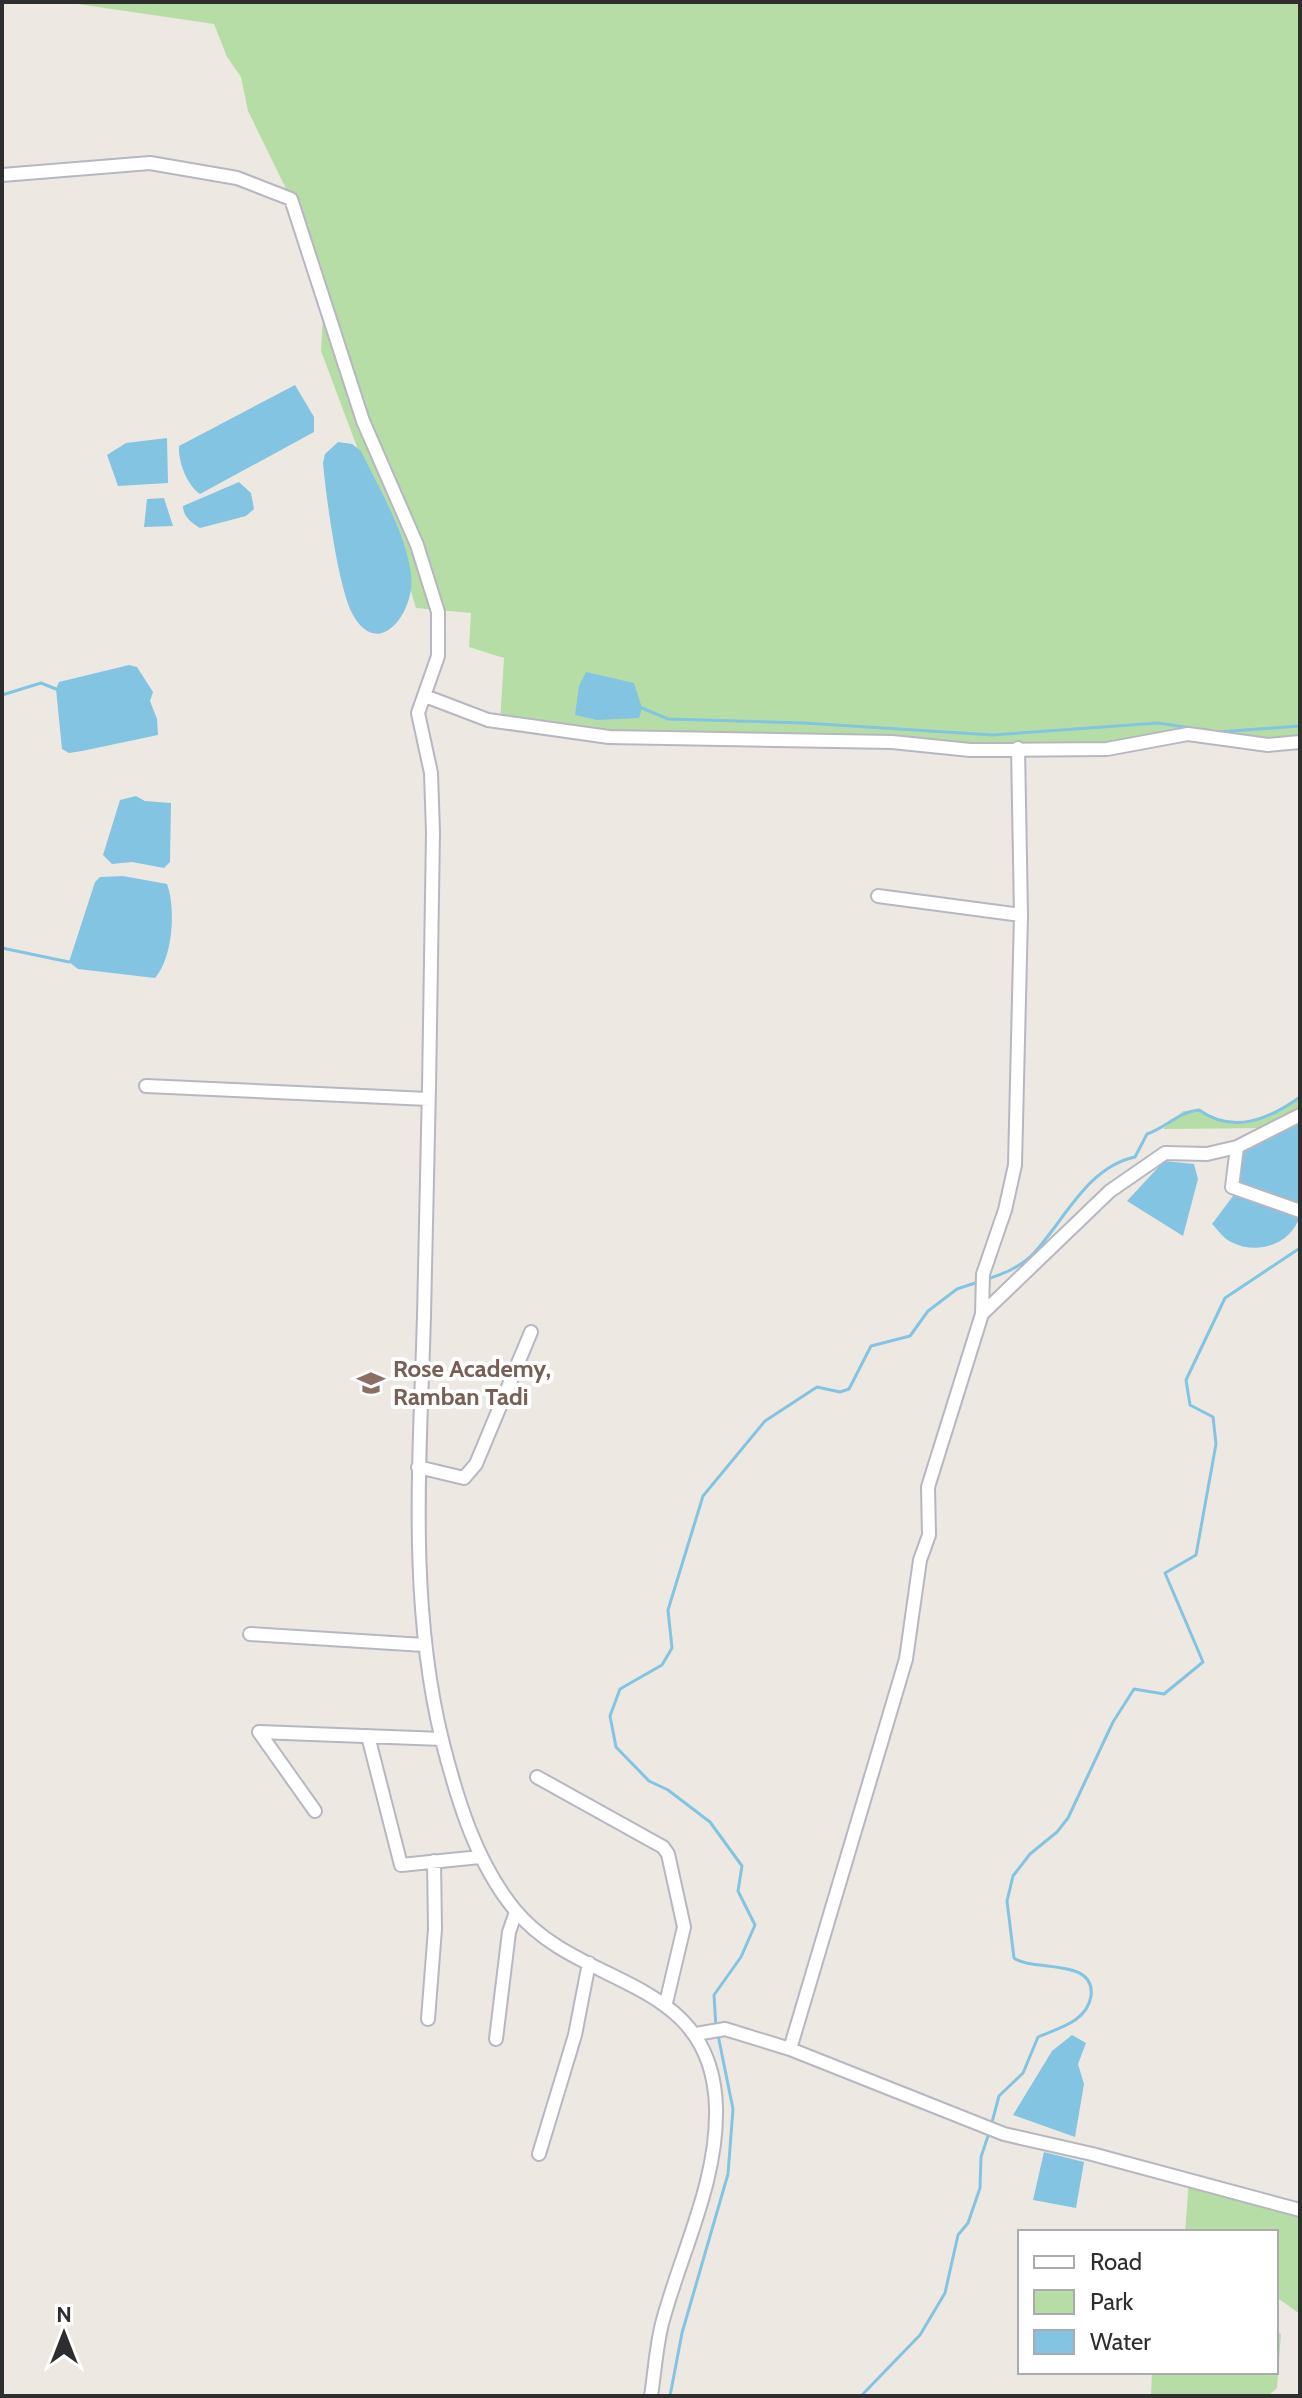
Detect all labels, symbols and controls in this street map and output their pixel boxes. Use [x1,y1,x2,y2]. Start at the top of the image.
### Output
place label: Rose Academy, Ramban Tadi [393,1354,551,1411]
school or university icon: Rose Academy, Ramban Tadi [356,1368,386,1398]
legend [1018,2230,1278,2374]
text: Road [1090,2247,1142,2276]
text: Park [1090,2287,1133,2316]
north arrow [24,2294,104,2374]
text: N [56,2301,72,2328]
text: Water [1090,2327,1151,2356]

